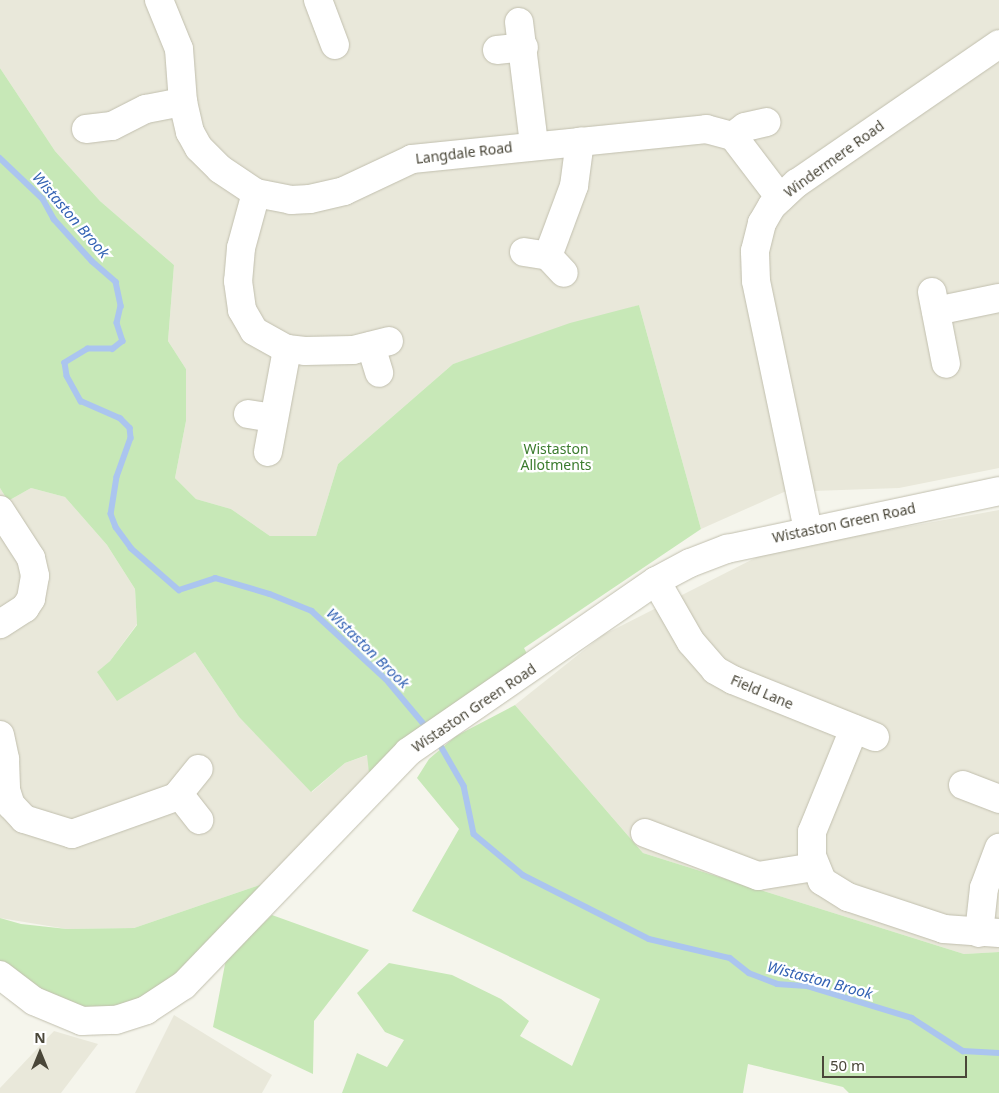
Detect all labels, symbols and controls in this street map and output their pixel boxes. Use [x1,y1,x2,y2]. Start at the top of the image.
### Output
street label: Windermere Road [781,117,887,201]
street label: Langdale Road [414,139,514,167]
water label: Wistaston Brook [29,168,113,262]
park label: Wistaston Allotments [520,441,592,474]
street label: Wistaston Green Road [771,500,917,546]
water label: Wistaston Brook [323,604,413,692]
street label: Wistaston Green Road [409,660,539,756]
street label: Field Lane [728,671,796,713]
water label: Wistaston Brook [765,957,875,1003]
north arrow [15,1028,65,1078]
text: N [34,1028,46,1047]
scale bar [824,1046,969,1078]
text: 50 m [830,1055,865,1075]

